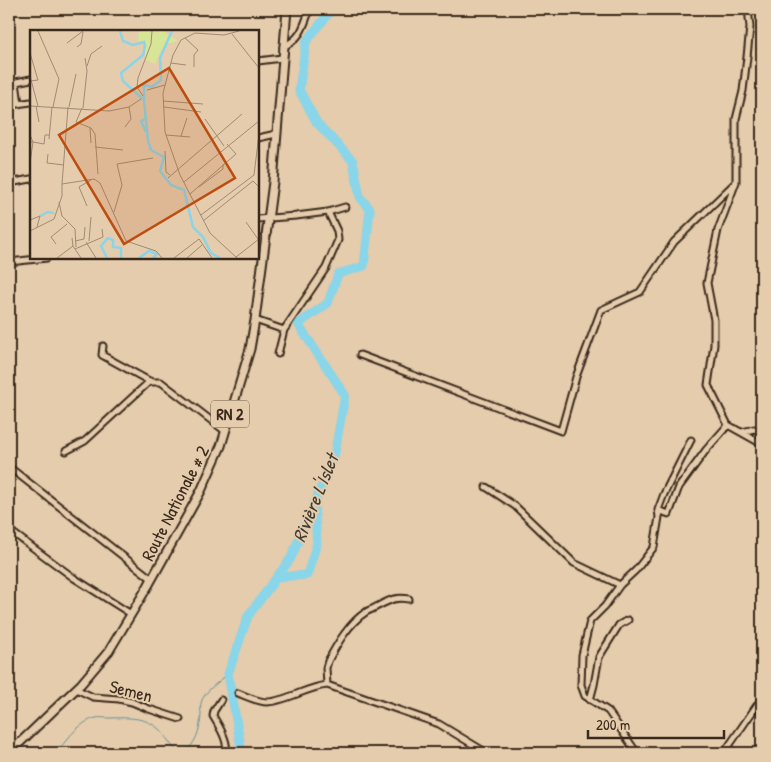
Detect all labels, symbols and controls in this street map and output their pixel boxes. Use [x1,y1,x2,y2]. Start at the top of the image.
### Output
inset map [30,30,259,259]
road number: RN 2 [211,400,249,428]
street label: Route Nationale # 2 [135,441,215,565]
water label: Rivière L'Islet [286,448,345,546]
street label: Semen [107,674,155,708]
scale bar [588,707,725,739]
text: 200 m [596,714,630,735]

